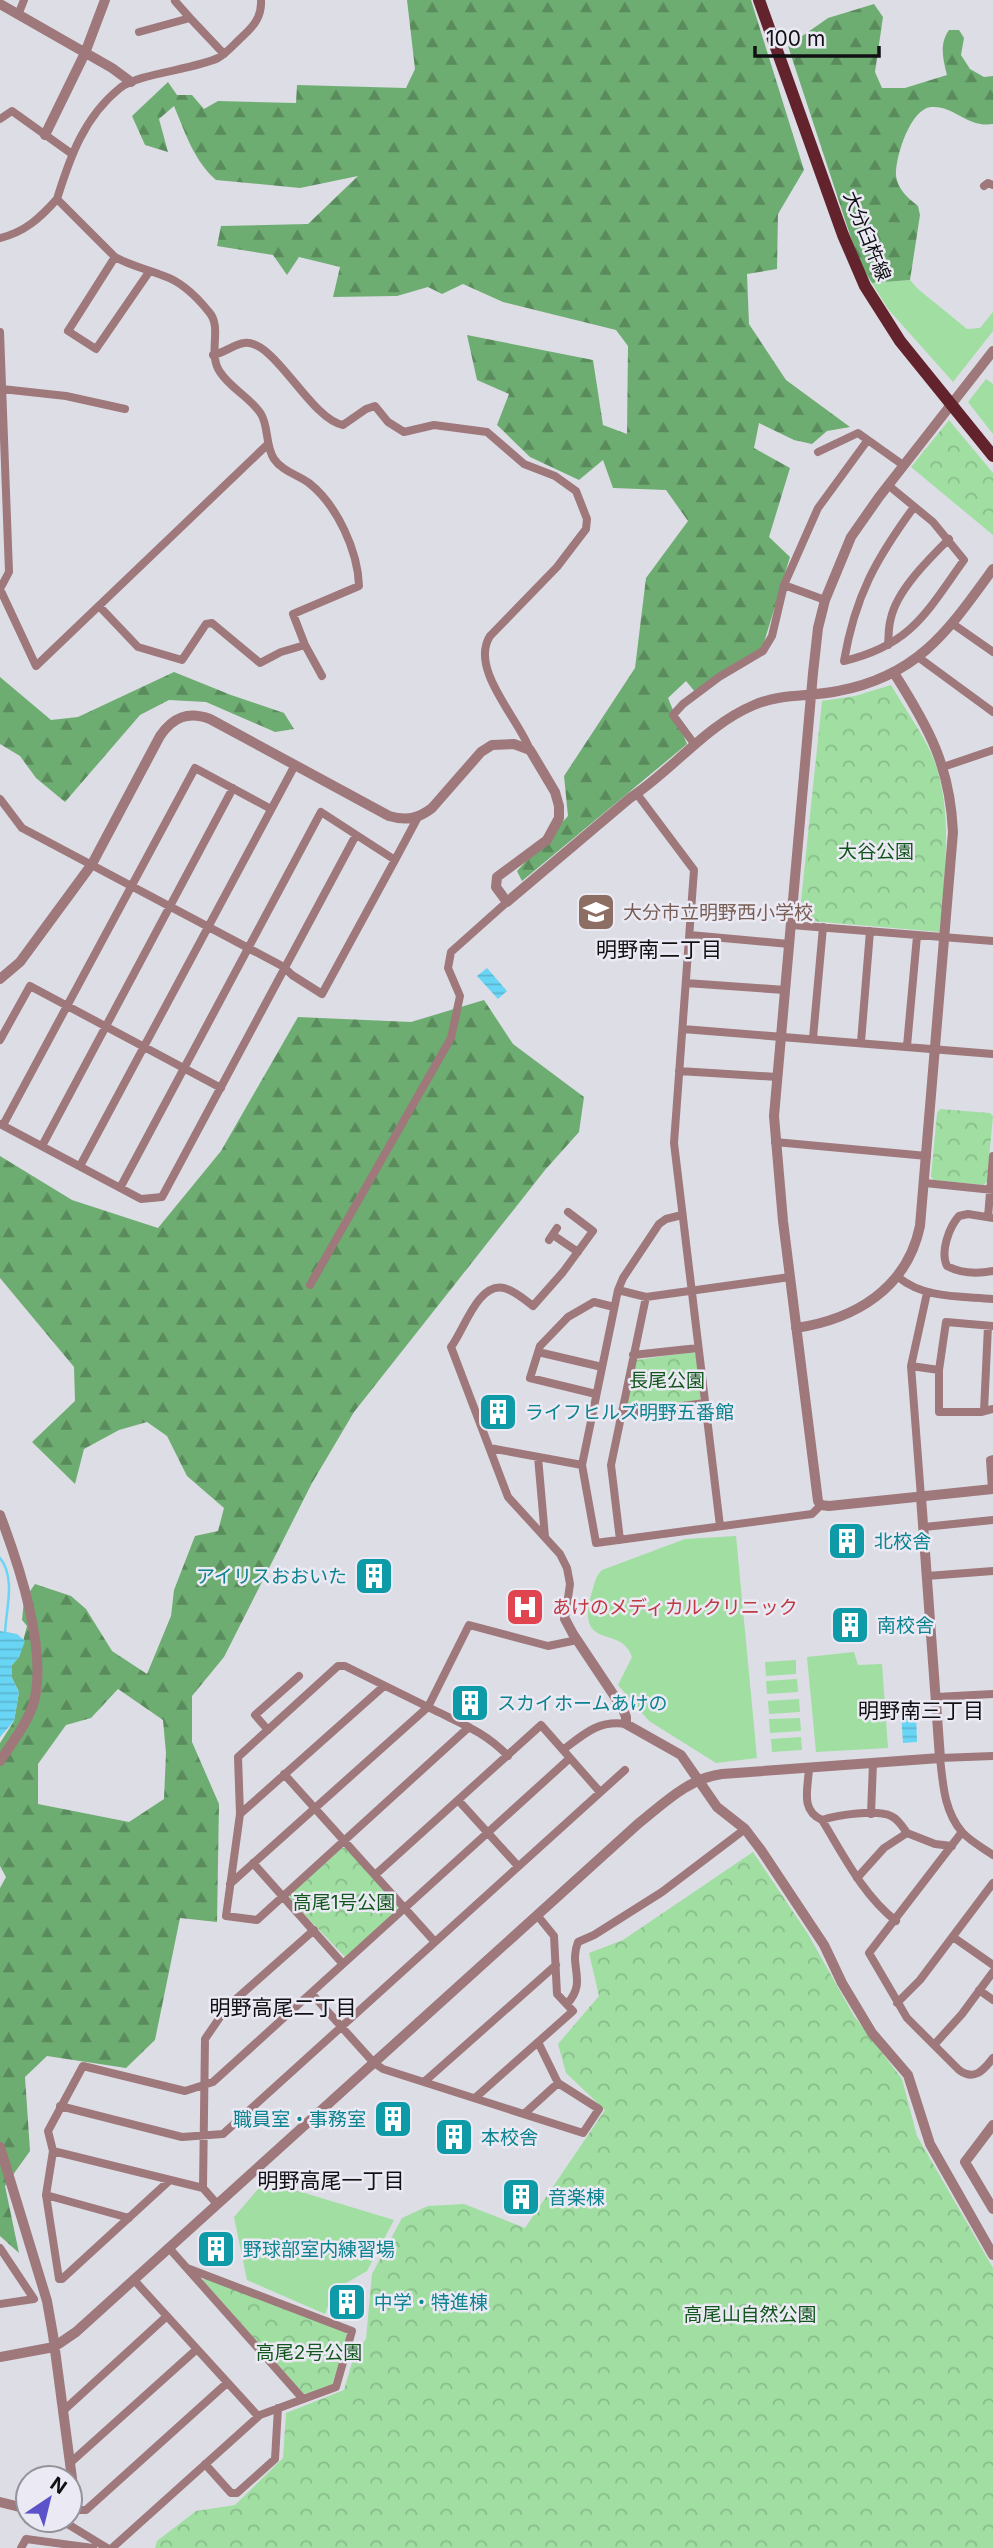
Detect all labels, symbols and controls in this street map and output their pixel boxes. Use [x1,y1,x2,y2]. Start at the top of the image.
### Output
scale bar [755,14,879,58]
text: 100 m [766,26,825,51]
street label: 大分臼杵線 [839,188,895,284]
park label: 大谷公園 [838,840,914,863]
school or university icon: 大分市立明野西小学校 [575,891,617,933]
place label: 大分市立明野西小学校 [623,901,813,924]
district label: 明野南二丁目 [596,937,722,962]
park label: 長尾公園 [629,1369,705,1392]
building icon: ライフヒルズ明野五番館 [477,1391,519,1433]
place label: ライフヒルズ明野五番館 [525,1401,734,1424]
building icon: 北校舎 [826,1520,868,1562]
place label: 北校舎 [874,1530,931,1553]
building icon: アイリスおおいた [353,1555,395,1597]
place label: アイリスおおいた [196,1565,347,1588]
hospital icon: あけのメディカルクリニック [504,1586,546,1628]
place label: あけのメディカルクリニック [552,1596,798,1619]
building icon: 南校舎 [829,1604,871,1646]
place label: 南校舎 [877,1614,934,1637]
building icon: スカイホームあけの [449,1682,491,1724]
place label: スカイホームあけの [497,1692,667,1715]
district label: 明野南三丁目 [858,1698,984,1723]
park label: 高尾1号公園 [293,1891,395,1914]
district label: 明野高尾二丁目 [210,1995,357,2020]
building icon: 職員室・事務室 [372,2098,414,2140]
place label: 職員室・事務室 [233,2108,366,2131]
building icon: 本校舎 [433,2116,475,2158]
place label: 本校舎 [481,2126,538,2149]
district label: 明野高尾一丁目 [258,2168,405,2193]
building icon: 音楽棟 [500,2176,542,2218]
place label: 音楽棟 [548,2186,605,2209]
building icon: 野球部室内練習場 [195,2228,237,2270]
place label: 野球部室内練習場 [243,2238,395,2261]
building icon: 中学・特進棟 [326,2281,368,2323]
place label: 中学・特進棟 [374,2291,488,2314]
park label: 高尾山自然公園 [683,2303,817,2326]
park label: 高尾2号公園 [256,2341,362,2364]
north arrow [14,2464,84,2534]
text: N [46,2472,71,2499]

